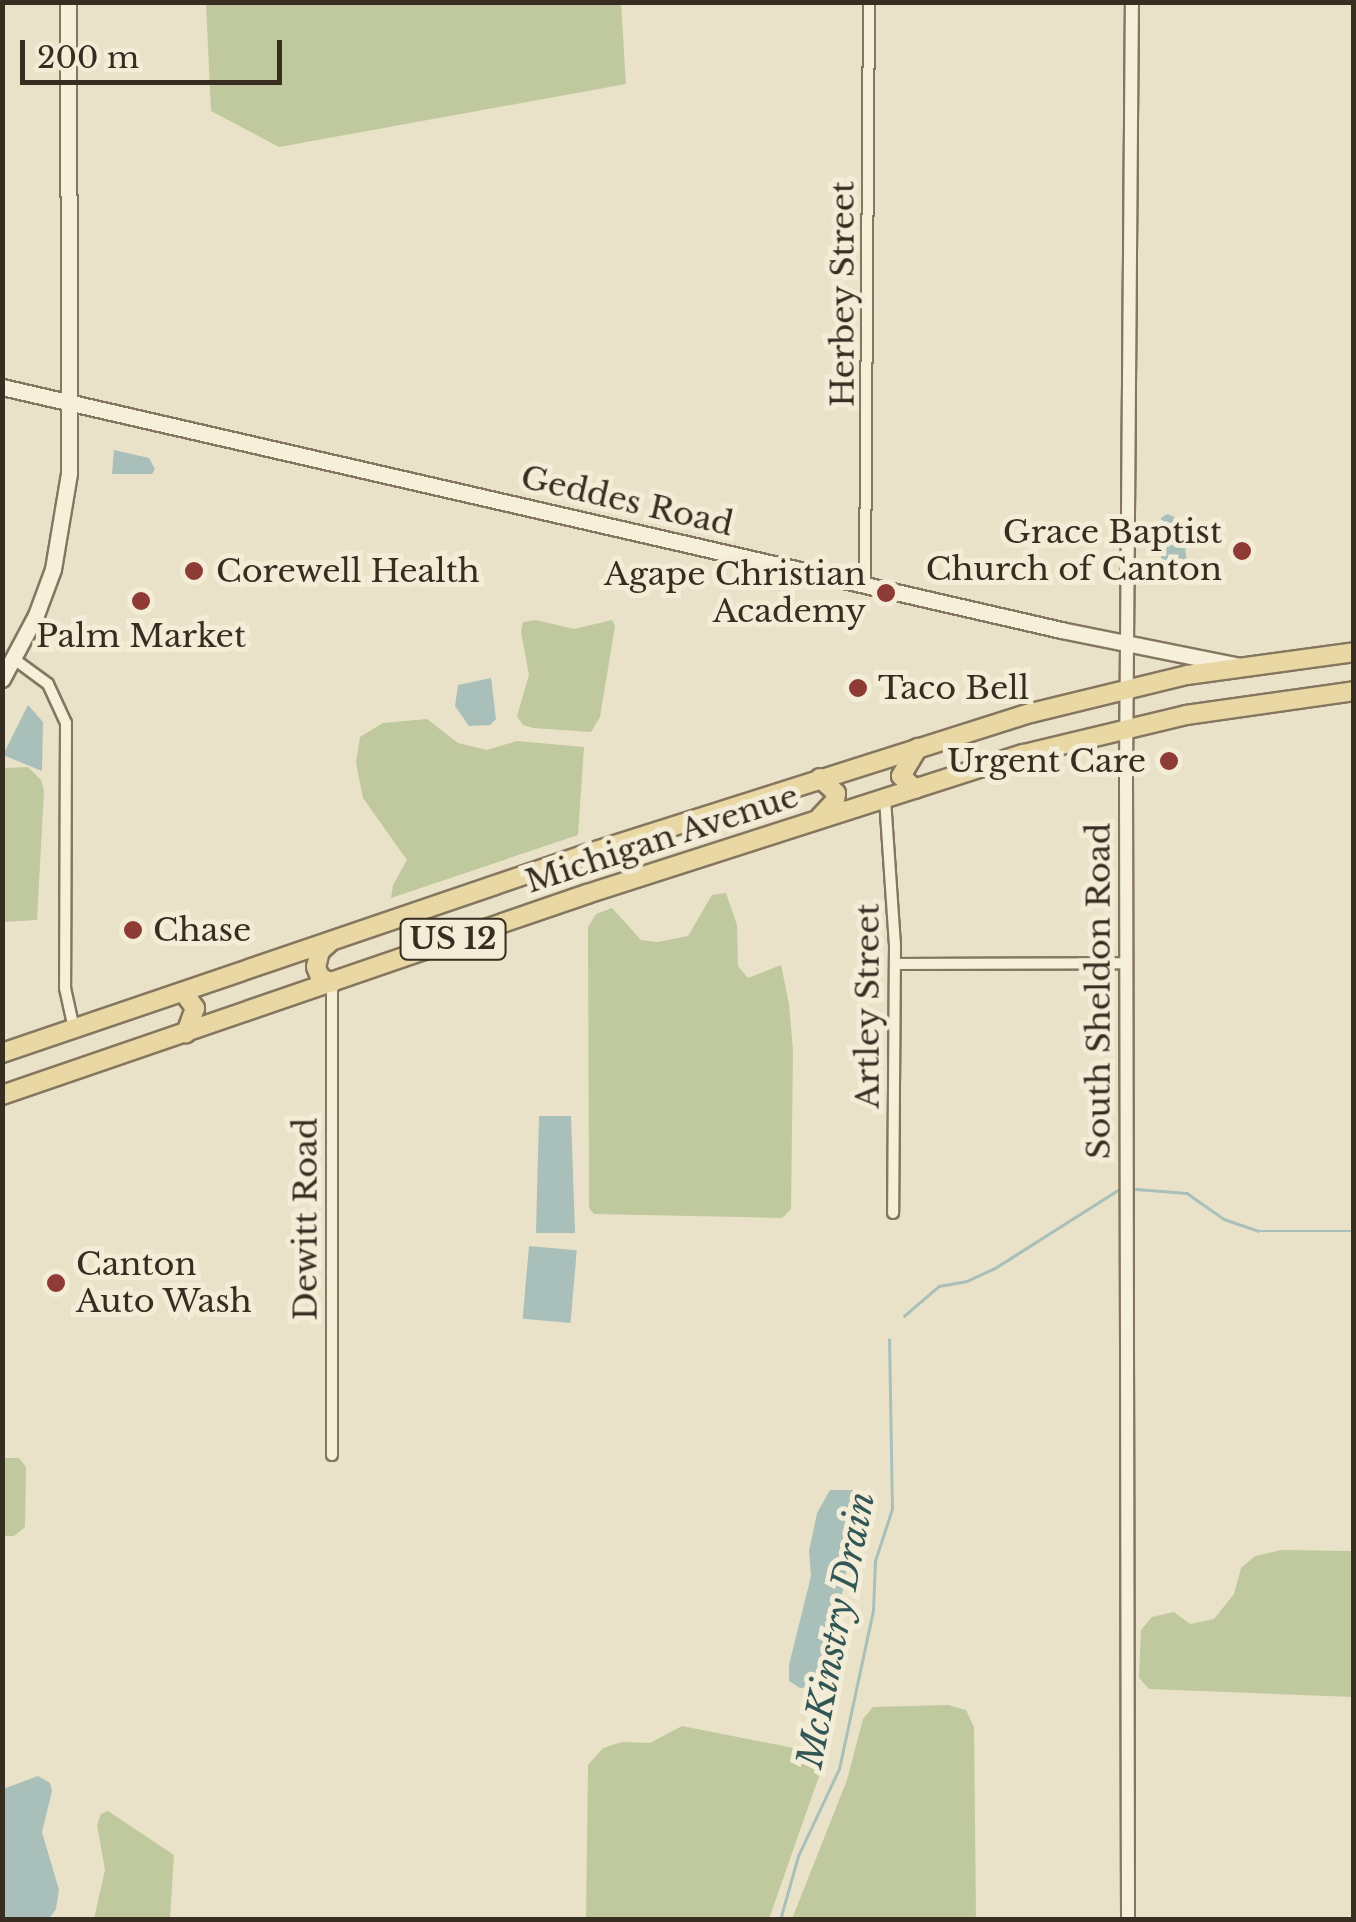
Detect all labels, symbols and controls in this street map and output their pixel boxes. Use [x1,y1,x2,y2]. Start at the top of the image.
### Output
scale bar [25,20,288,82]
text: 200 m [37,39,139,76]
street label: Herbey Street [824,180,862,408]
street label: Geddes Road [517,458,737,544]
place label: Grace Baptist Church of Canton [926,514,1222,589]
marker: Grace Baptist Church of Canton [1231,540,1253,562]
place label: Corewell Health [216,552,480,590]
place label: Agape Christian Academy [604,556,866,631]
marker: Corewell Health [181,558,207,584]
marker: Agape Christian Academy [875,582,897,604]
marker: Palm Market [130,590,152,612]
place label: Palm Market [36,617,246,655]
place label: Taco Bell [878,669,1029,707]
marker: Taco Bell [847,677,869,699]
place label: Urgent Care [947,742,1146,780]
marker: Urgent Care [1156,748,1182,774]
street label: Michigan Avenue [520,777,804,901]
street label: South Sheldon Road [1080,823,1118,1159]
street label: Artley Street [849,903,887,1109]
place label: Chase [153,911,251,949]
road number: US 12 [398,914,508,964]
marker: Chase [122,919,144,941]
street label: Dewitt Road [287,1118,325,1320]
place label: Canton Auto Wash [76,1246,253,1321]
marker: Canton Auto Wash [45,1272,67,1294]
water label: McKinstry Drain [789,1489,883,1771]

